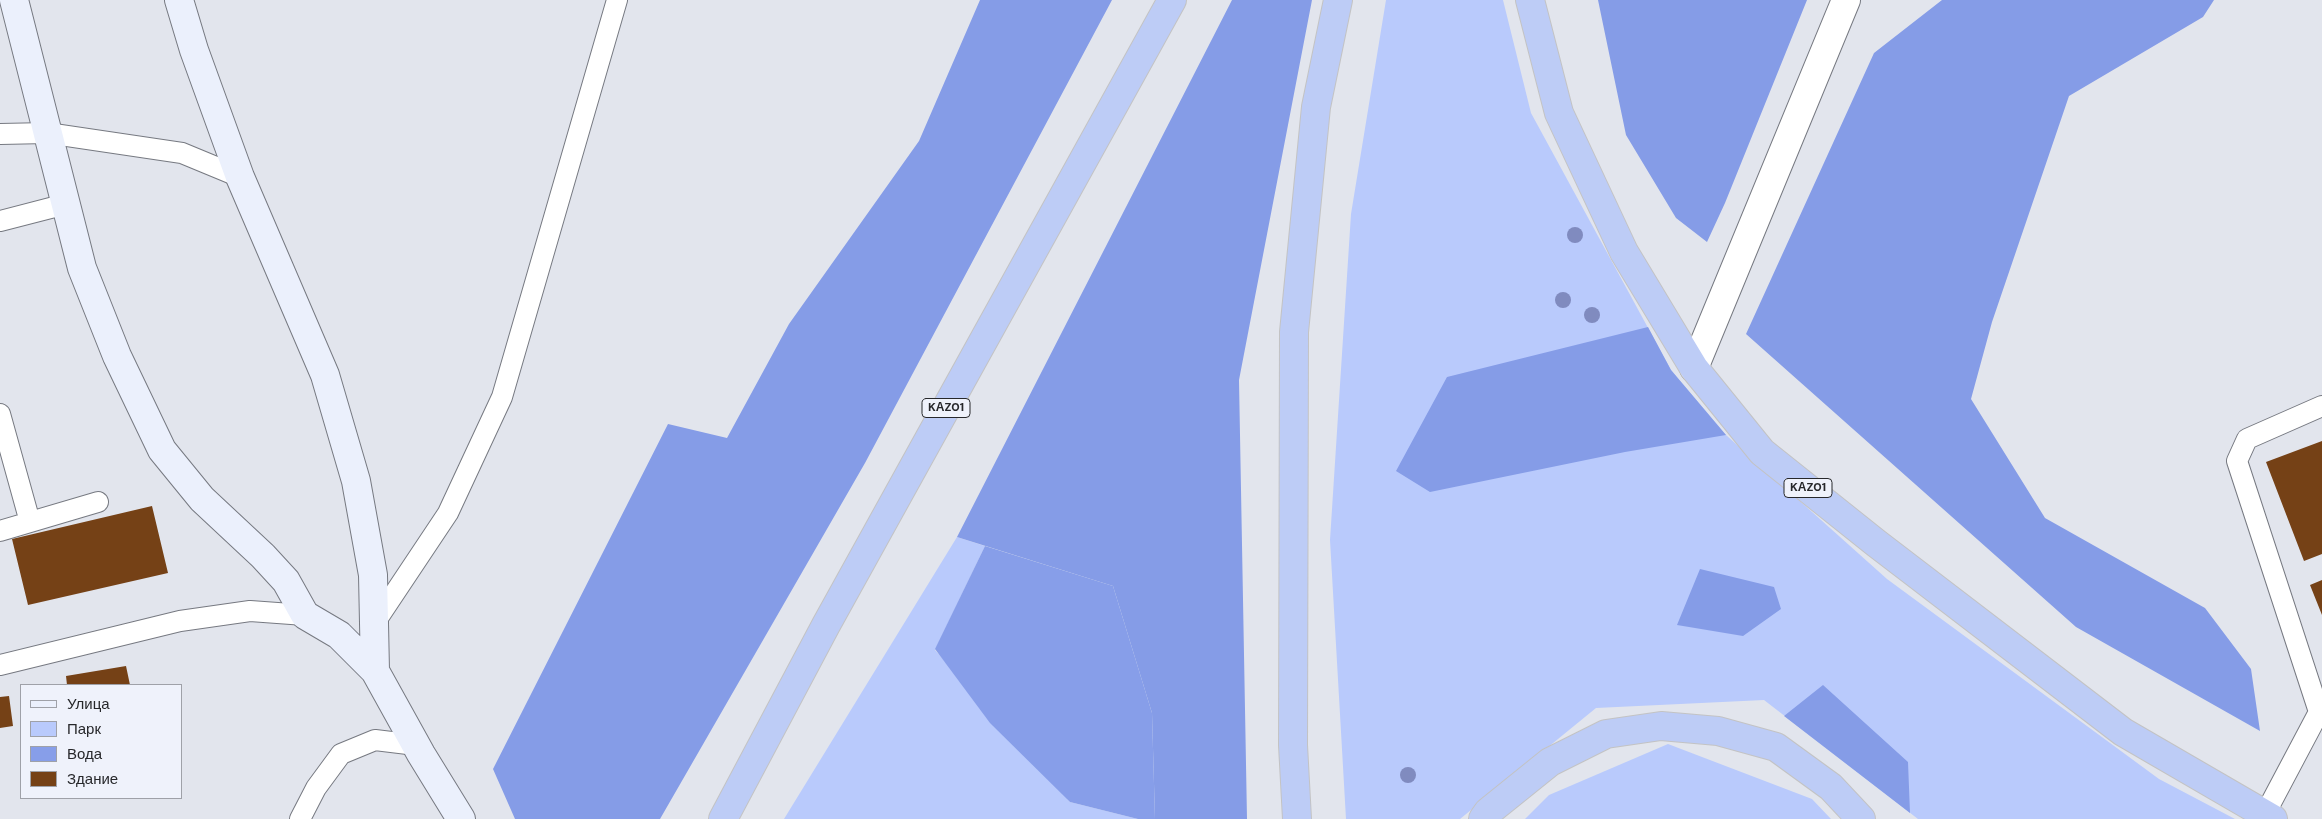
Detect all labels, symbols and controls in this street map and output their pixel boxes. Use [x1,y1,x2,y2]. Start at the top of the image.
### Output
road number: KАZ01 [922,398,970,418]
road number: KАZ01 [1784,478,1832,498]
legend [20,684,182,799]
text: Улица [67,694,110,714]
text: Парк [67,719,101,739]
text: Вода [67,744,102,764]
text: Здание [67,769,118,789]

